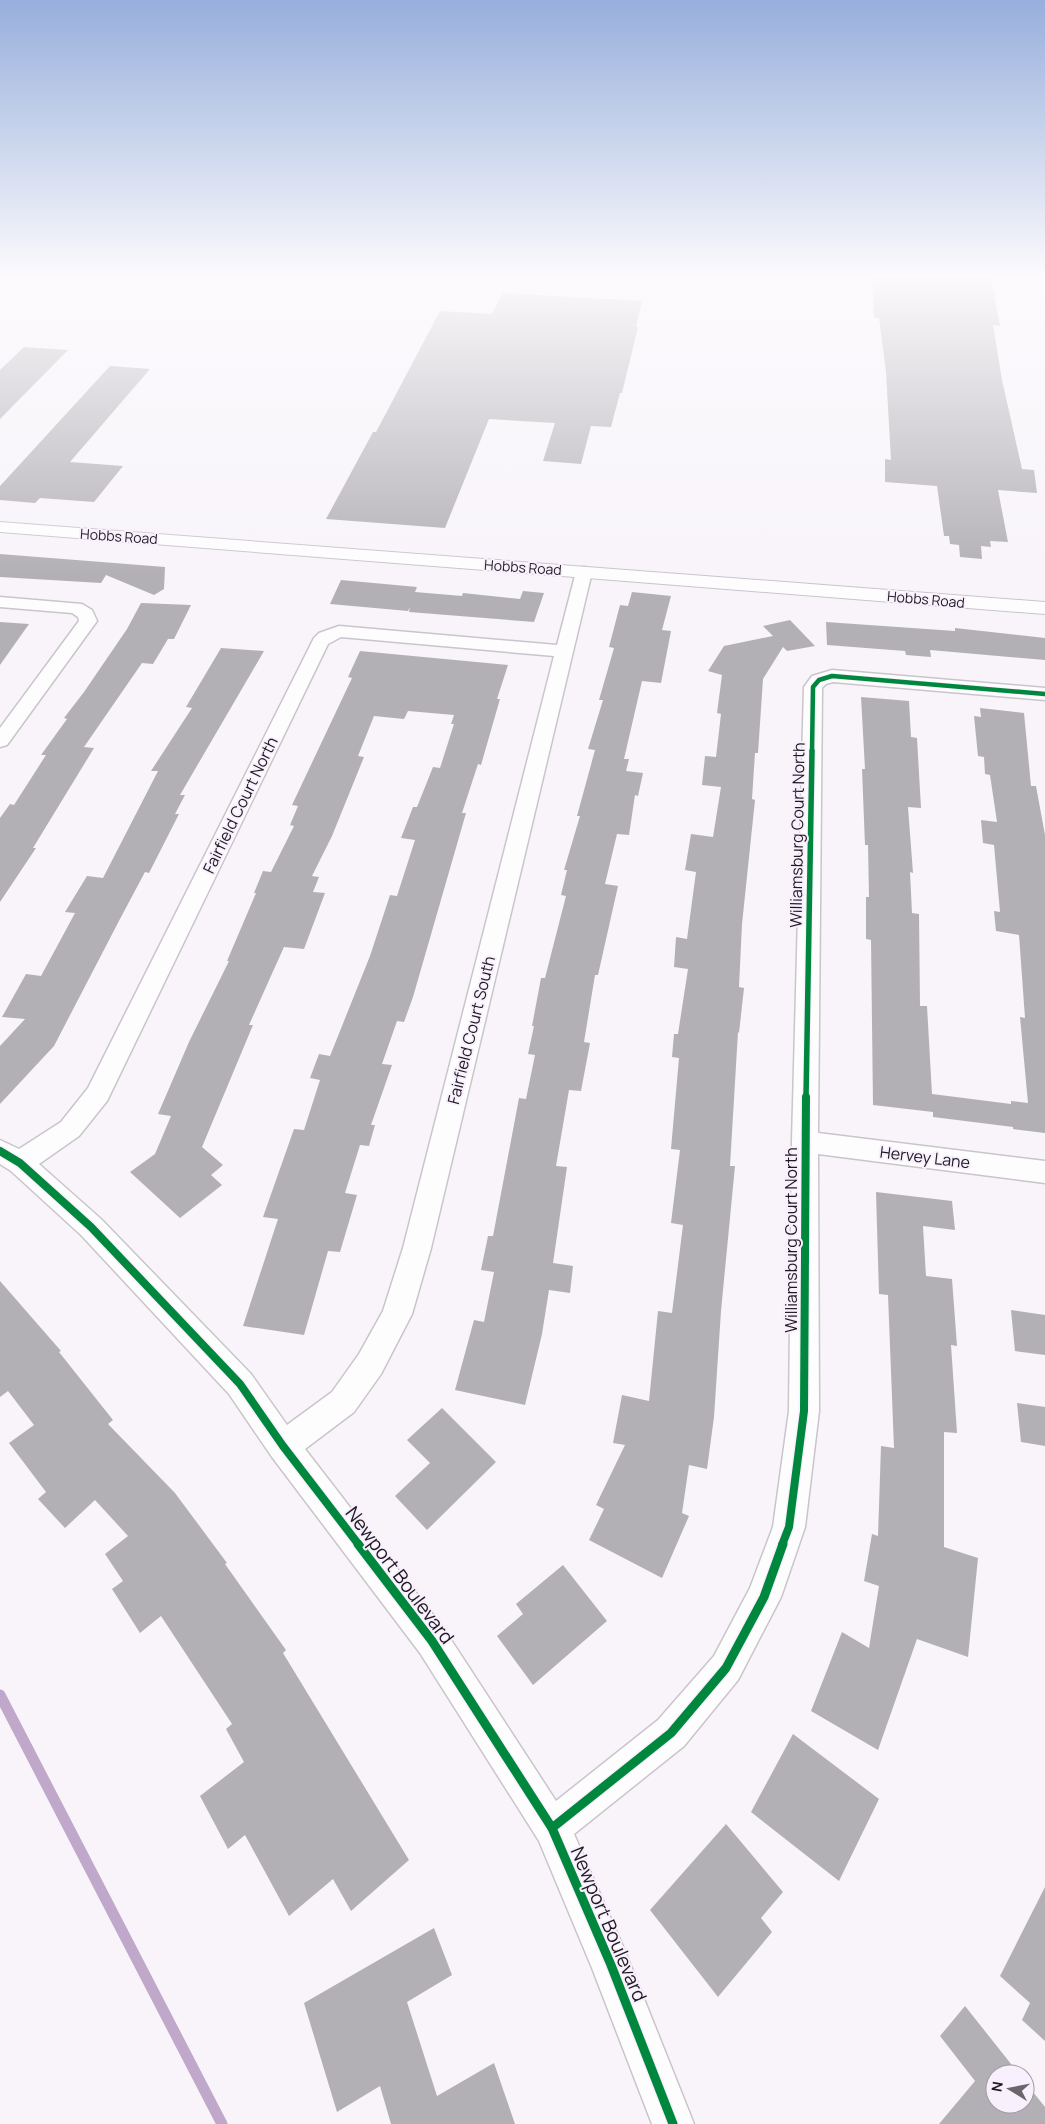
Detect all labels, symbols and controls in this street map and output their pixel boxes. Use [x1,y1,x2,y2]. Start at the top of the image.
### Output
street label: Hobbs Road [80,524,158,548]
street label: Hobbs Road [484,555,562,579]
street label: Hobbs Road [886,586,966,612]
street label: Fairfield Court North [197,733,283,877]
street label: Williamsburg Court North [784,742,810,928]
street label: Fairfield Court South [442,954,500,1106]
street label: Hervey Lane [879,1141,971,1173]
street label: Williamsburg Court North [780,1147,802,1333]
street label: Newport Boulevard [340,1501,460,1649]
street label: Newport Boulevard [565,1843,653,2005]
north arrow [985,2064,1035,2114]
text: N [986,2080,1007,2093]

